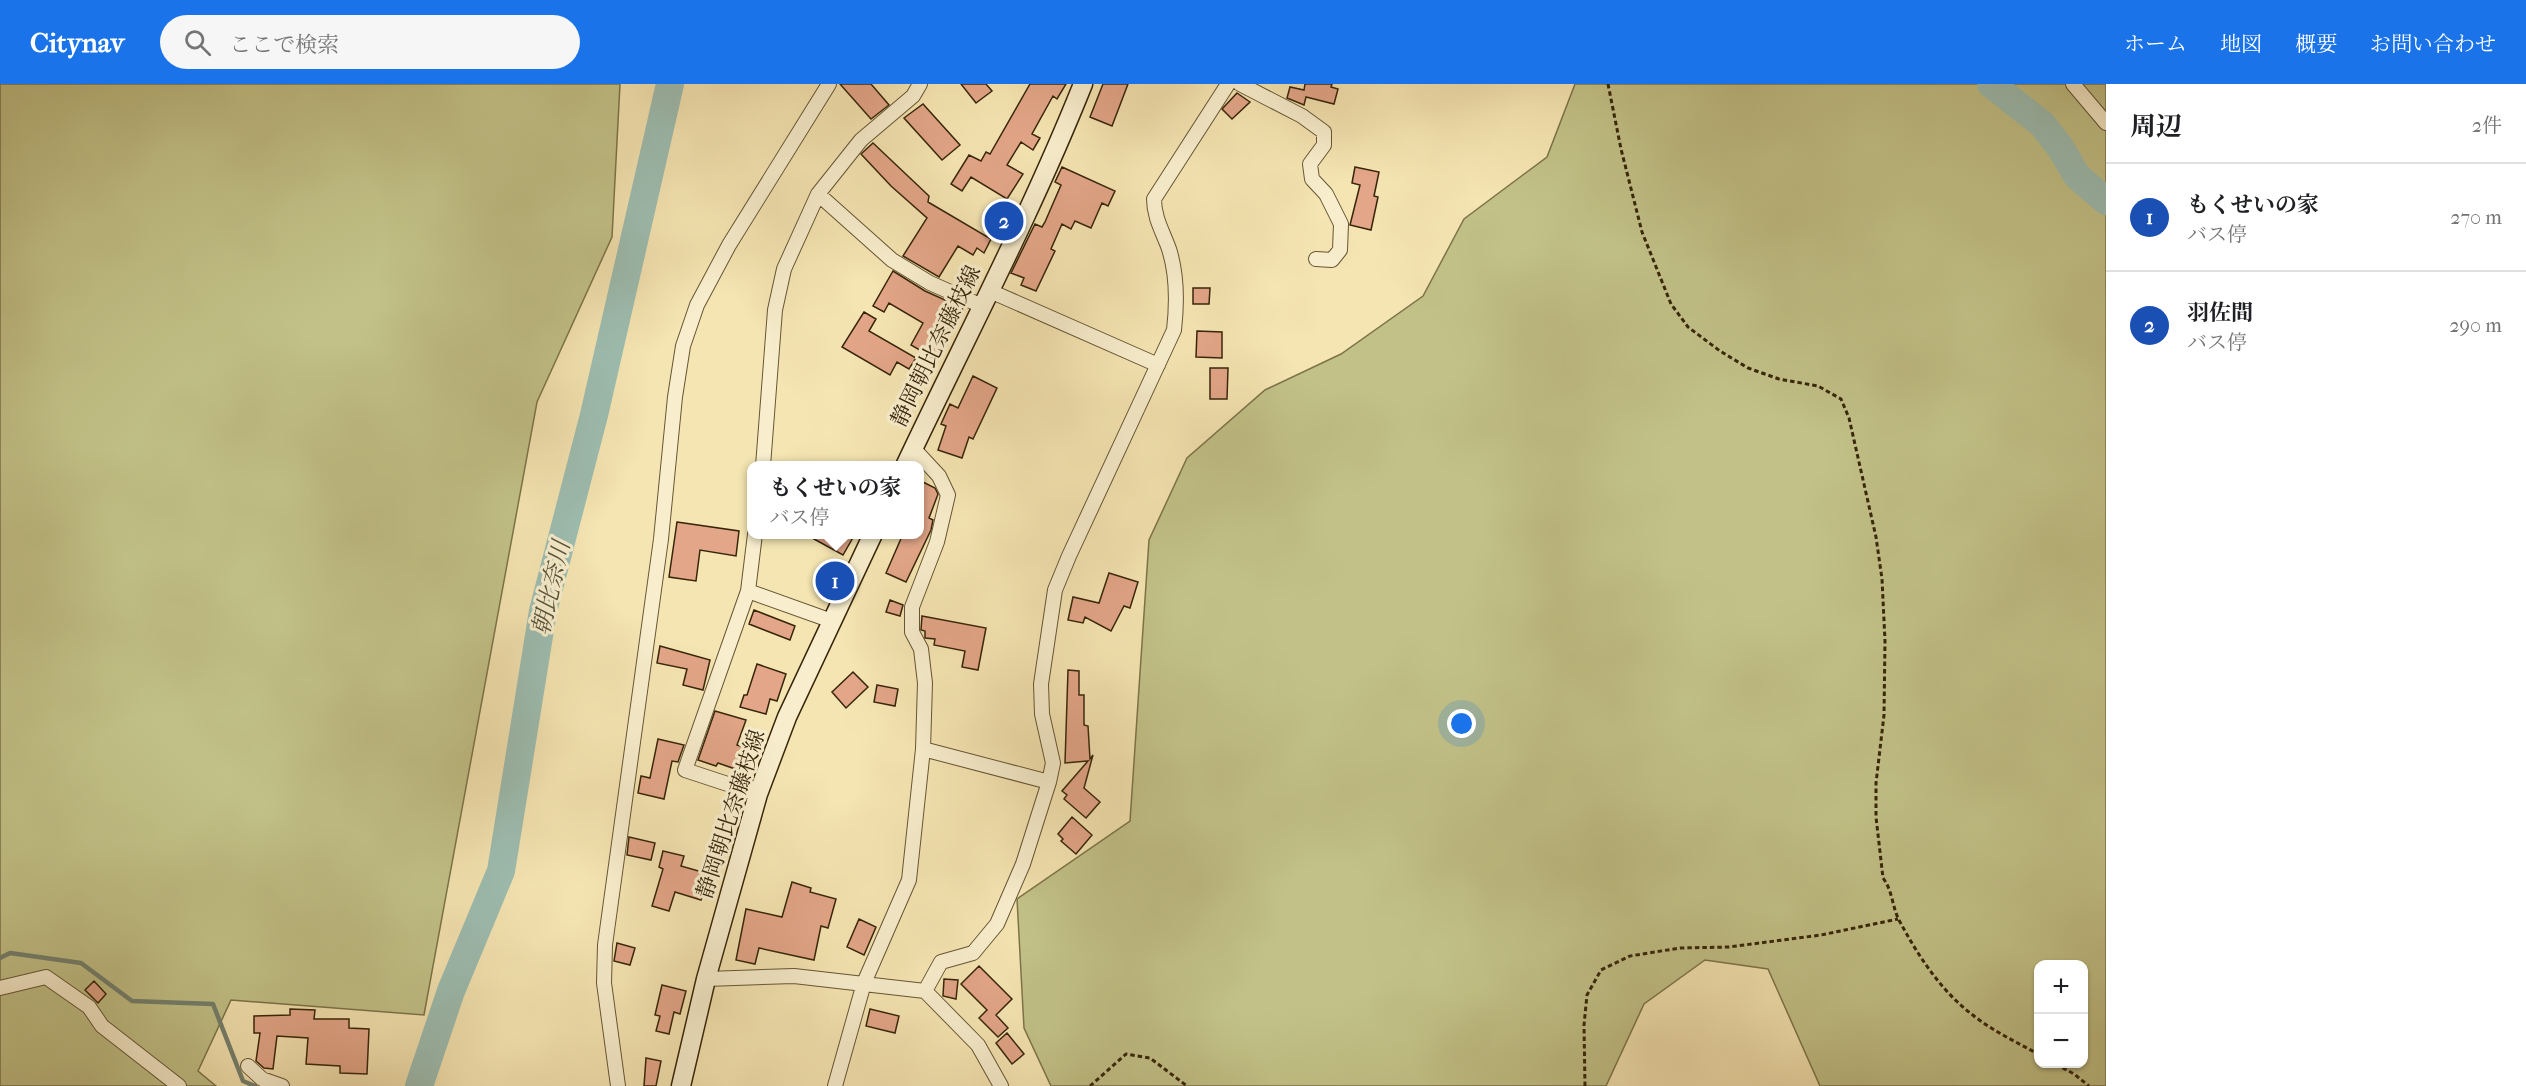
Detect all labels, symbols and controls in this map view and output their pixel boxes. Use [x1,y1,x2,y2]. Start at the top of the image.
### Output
search box [160,15,580,69]
text: Citynav [30,26,124,59]
icon: search [181,26,214,59]
text: ここで検索 [229,32,339,58]
text: ホーム [2124,32,2187,56]
text: 地図 [2220,32,2262,56]
text: 概要 [2295,32,2337,56]
text: お問い合わせ [2370,32,2496,56]
text: 周辺 [2130,111,2182,142]
text: 2件 [2472,114,2502,137]
text: もくせいの家 [2187,192,2319,218]
pin: 2 [984,198,1024,244]
text: 1 [2146,206,2153,229]
text: 270 m [2450,206,2502,229]
text: バス停 [2187,223,2247,246]
street label: 静岡朝比奈藤枝線 [886,261,986,431]
text: 羽佐間 [2187,300,2253,326]
text: 2 [2144,314,2155,337]
text: 290 m [2449,314,2502,337]
text: バス停 [2187,331,2247,354]
popup [747,461,924,539]
text: もくせいの家 [769,475,902,501]
text: バス停 [769,506,829,529]
water label: 朝比奈川 [527,535,576,638]
pin: 1 [816,558,854,604]
your location [1447,709,1476,738]
street label: 静岡朝比奈藤枝線 [691,726,771,902]
map controls [2034,960,2088,1068]
button: + [2034,960,2088,1014]
button: − [2034,1014,2088,1068]

